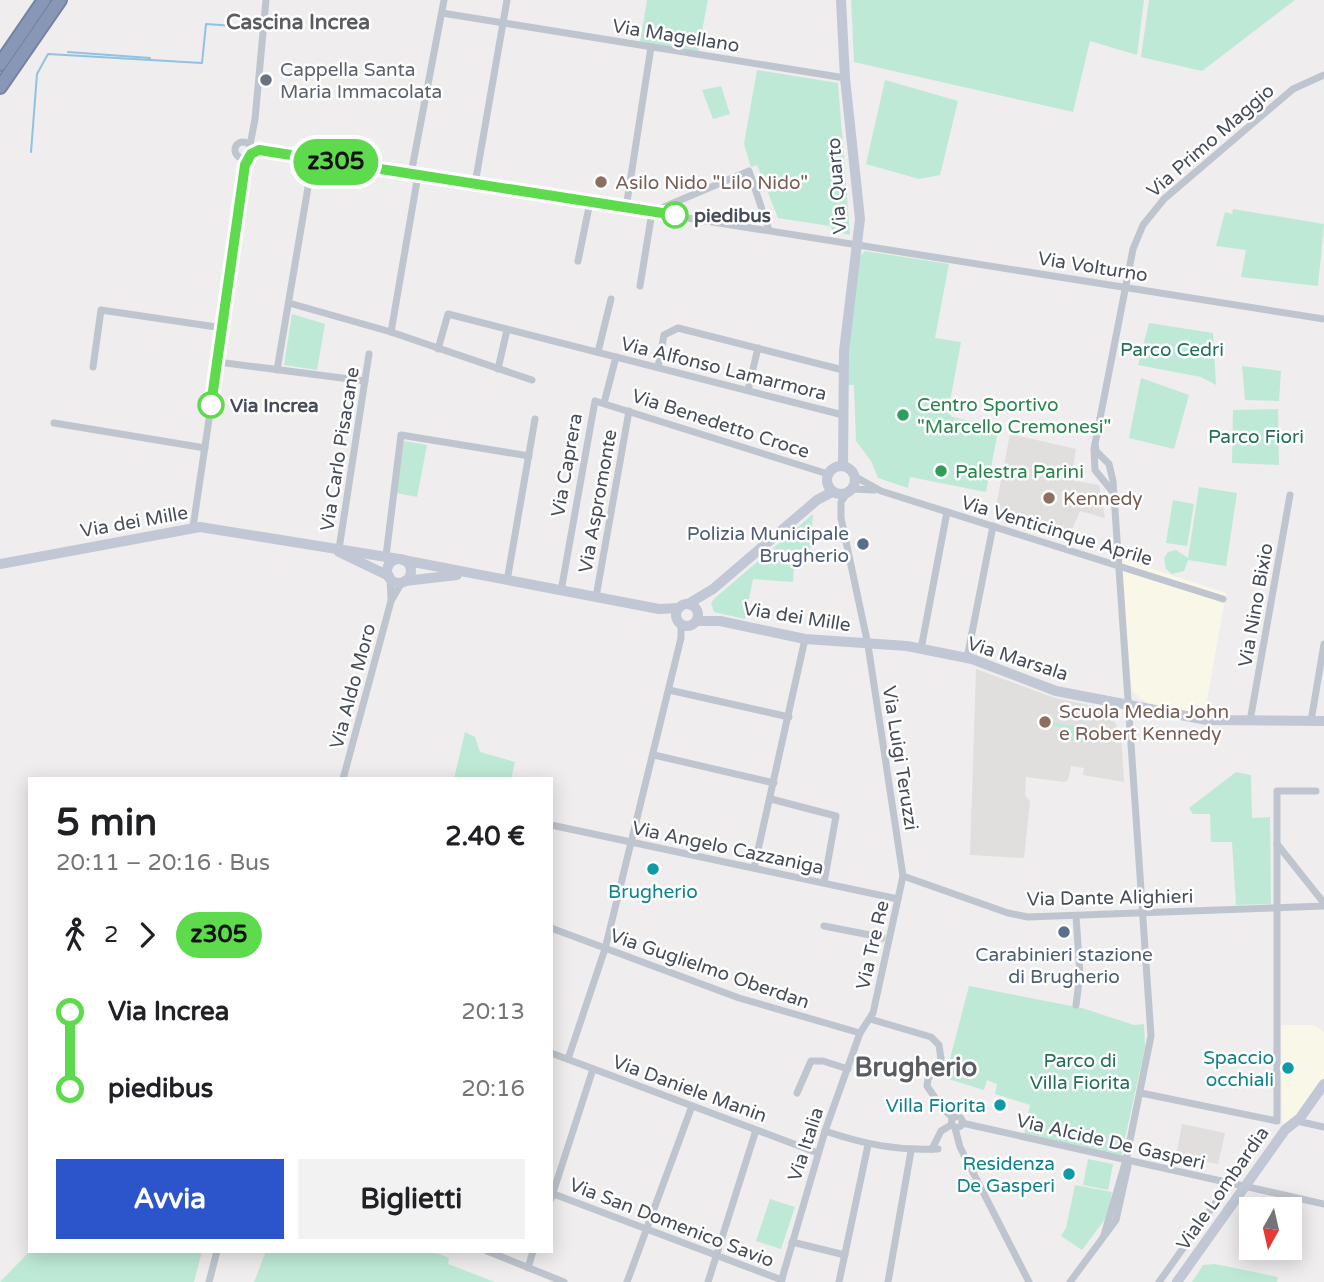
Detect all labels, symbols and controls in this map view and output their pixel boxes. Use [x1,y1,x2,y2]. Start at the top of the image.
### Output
district label: Cascina Increa [226,10,370,35]
street label: Via Magellano [611,15,741,57]
place label: Cappella Santa Maria Immacolata [280,59,442,103]
marker: Cappella Santa Maria Immacolata [258,72,274,88]
street label: Via Primo Maggio [1143,80,1279,202]
street label: Via Quarto [823,137,851,235]
line badge: z305 [287,139,385,185]
text: z305 [307,147,365,176]
place label: Asilo Nido "Lilo Nido" [615,172,808,194]
marker: Asilo Nido "Lilo Nido" [593,174,609,190]
marker: piedibus [662,202,688,228]
place label: piedibus [694,205,771,228]
street label: Via Volturno [1036,247,1149,287]
street label: Via Alfonso Lamarmora [618,333,829,405]
park label: Parco Cedri [1120,339,1224,361]
street label: Via Carlo Pisacane [316,365,364,533]
street label: Via Benedetto Croce [629,385,812,463]
marker: Via Increa [198,392,224,418]
place label: Centro Sportivo "Marcello Cremonesi" [917,394,1111,438]
place label: Via Increa [230,395,319,417]
marker: Centro Sportivo "Marcello Cremonesi" [895,407,911,423]
street label: Via Caprera [547,412,587,519]
park label: Parco Fiori [1208,426,1304,448]
street label: Via Aspromonte [575,428,621,575]
place label: Palestra Parini [955,461,1084,483]
marker: Palestra Parini [933,463,949,479]
place label: Kennedy [1063,488,1143,510]
marker: Kennedy [1041,490,1057,506]
street label: Via Venticinque Aprile [958,491,1155,571]
street label: Via dei Mille [79,502,190,542]
place label: Polizia Municipale Brugherio [687,523,849,567]
marker: Polizia Municipale Brugherio [855,536,871,552]
street label: Via Nino Bixio [1234,541,1278,669]
street label: Via dei Mille [741,598,852,636]
street label: Via Aldo Moro [326,621,380,751]
street label: Via Marsala [964,632,1071,686]
street label: Via Luigi Teruzzi [878,684,922,832]
place label: Scuola Media John e Robert Kennedy [1059,701,1229,745]
marker: Scuola Media John e Robert Kennedy [1037,714,1053,730]
text: 5 min [56,800,157,846]
street label: Via Angelo Cazzaniga [630,817,826,879]
text: 2.40 € [445,821,525,852]
text: 20:11 – 20:16 · Bus [56,849,270,877]
marker: Brugherio [645,861,661,877]
place label: Brugherio [608,881,698,903]
street label: Via Dante Alighieri [1026,886,1194,910]
street label: Via Tre Re [852,899,894,992]
icon: walk [56,916,94,954]
icon: forward [128,916,166,954]
text: z305 [190,920,248,949]
text: 2 [104,921,118,949]
street label: Via Guglielmo Oberdan [607,924,812,1013]
marker: Carabinieri stazione di Brugherio [1056,924,1072,940]
place label: Carabinieri stazione di Brugherio [975,944,1153,988]
text: Via Increa [108,996,229,1027]
text: 20:13 [461,998,525,1026]
place label: Spaccio occhiali [1203,1047,1274,1091]
park label: Parco di Villa Fiorita [1030,1050,1130,1094]
street label: Via Daniele Manin [610,1051,770,1127]
district label: Brugherio [855,1052,978,1083]
marker: Spaccio occhiali [1280,1060,1296,1076]
text: piedibus [108,1073,213,1104]
text: 20:16 [461,1075,525,1103]
place label: Villa Fiorita [886,1095,986,1117]
marker: Villa Fiorita [992,1097,1008,1113]
street label: Via Italia [784,1104,828,1184]
street label: Via Alcide De Gasperi [1014,1110,1207,1174]
street label: Viale Lombardia [1172,1123,1274,1255]
place label: Residenza De Gasperi [956,1153,1055,1197]
button: Avvia [56,1159,284,1239]
button: Biglietti [298,1159,525,1239]
marker: Residenza De Gasperi [1061,1166,1077,1182]
street label: Via San Domenico Savio [566,1174,777,1272]
north arrow [1239,1197,1302,1260]
map controls [1239,1197,1302,1260]

